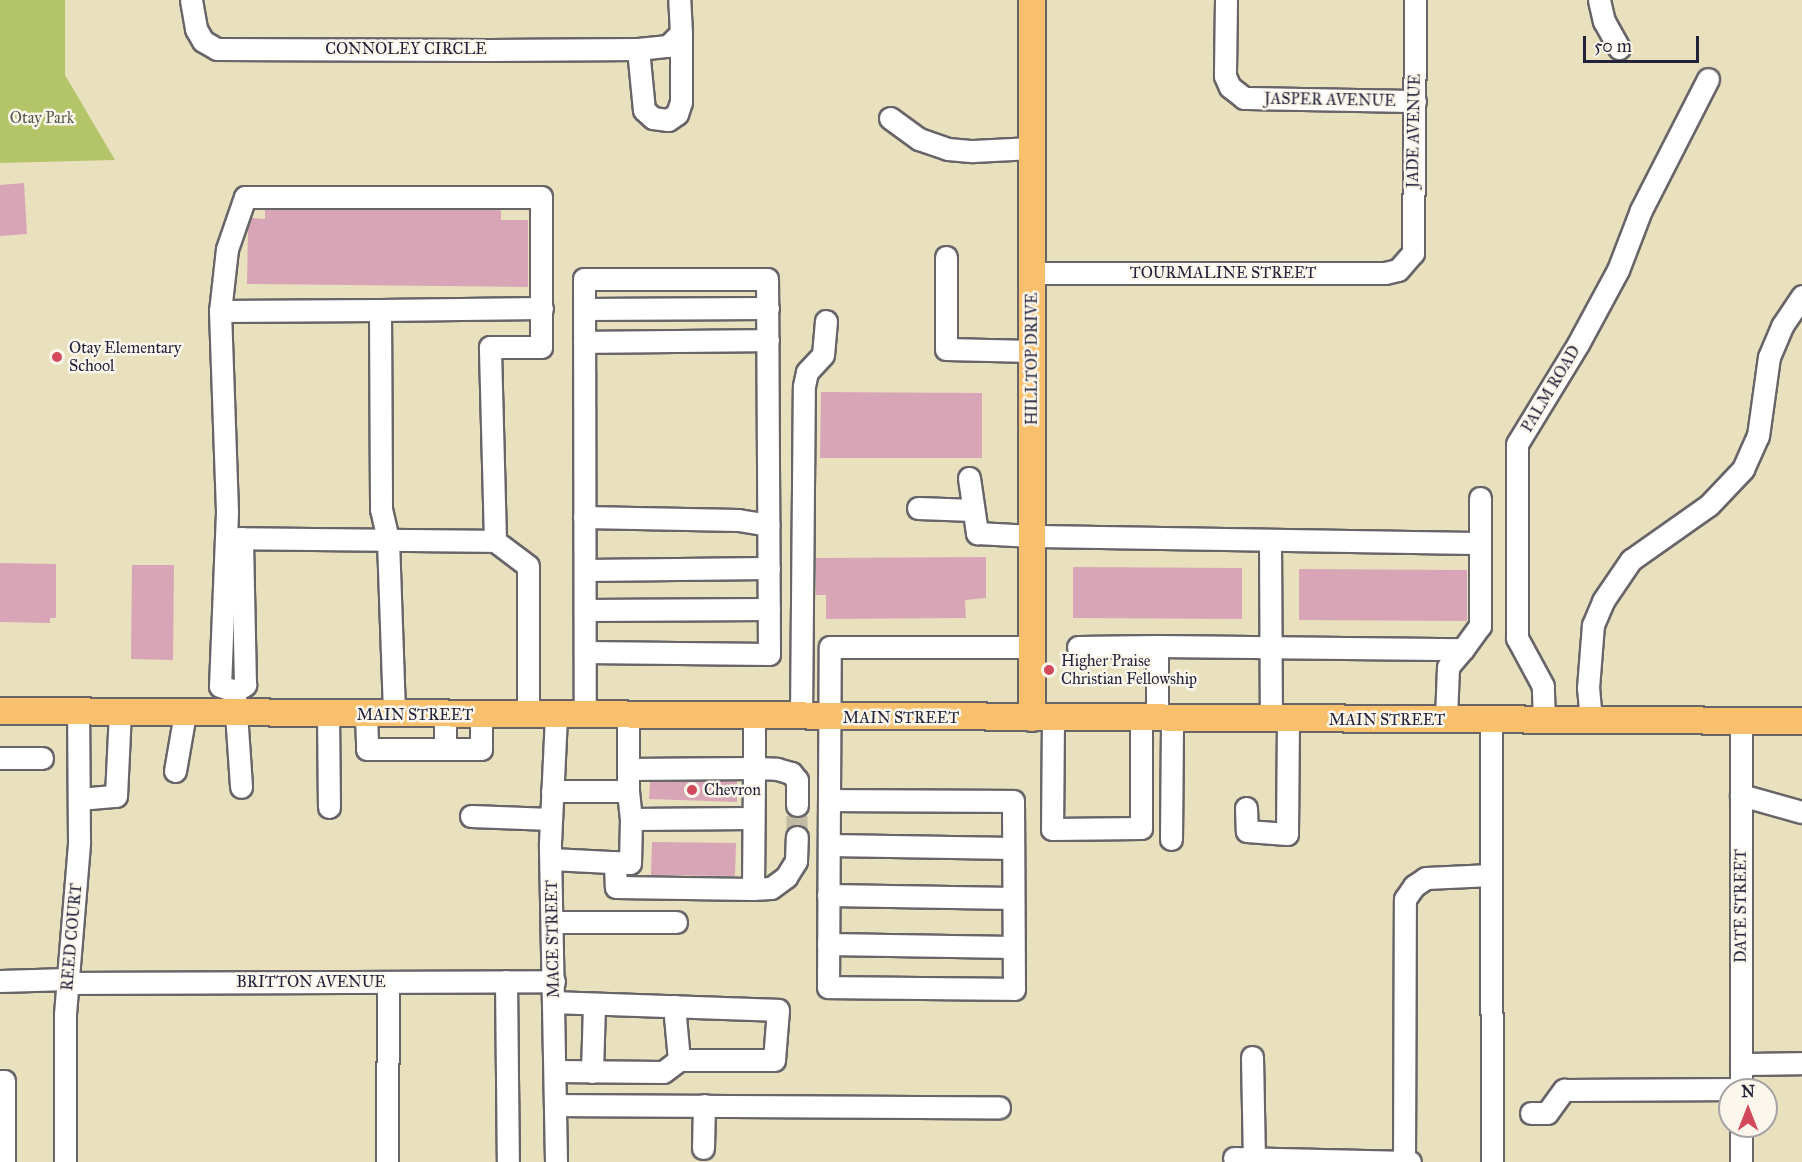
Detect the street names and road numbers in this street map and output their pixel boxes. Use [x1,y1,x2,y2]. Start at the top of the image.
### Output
street label: CONNOLEY CIRCLE [325,39,487,59]
street label: JADE AVENUE [1403,74,1425,188]
street label: JASPER AVENUE [1264,89,1396,111]
street label: TOURMALINE STREET [1130,263,1316,283]
street label: HILLTOP DRIVE [1022,293,1042,425]
street label: PALM ROAD [1518,342,1584,436]
street label: MAIN STREET [357,705,473,725]
street label: MAIN STREET [843,708,959,728]
street label: MAIN STREET [1329,710,1445,730]
street label: DATE STREET [1731,849,1751,963]
street label: MACE STREET [542,880,564,998]
street label: REED COURT [58,882,86,992]
street label: BRITTON AVENUE [236,972,386,992]

